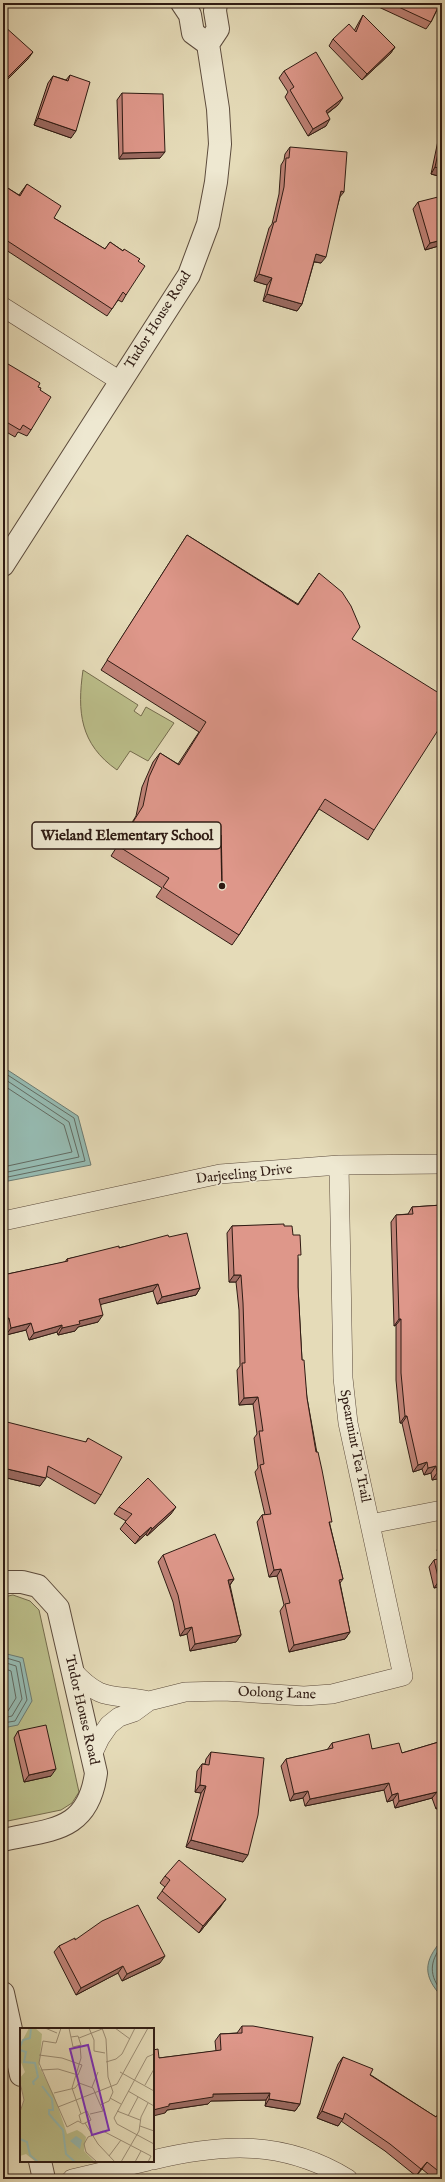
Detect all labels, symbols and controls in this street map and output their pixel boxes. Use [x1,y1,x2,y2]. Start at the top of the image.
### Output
street label: Tudor House Road [121,267,196,372]
callout: Wieland Elementary School [32,822,221,849]
text: Wieland Elementary School [40,826,214,845]
street label: Darjeeling Drive [195,1160,294,1188]
street label: Spearmint Tea Trail [335,1388,375,1504]
street label: Tudor House Road [61,1653,103,1767]
street label: Oolong Lane [238,1683,317,1703]
inset map [20,2028,154,2162]

